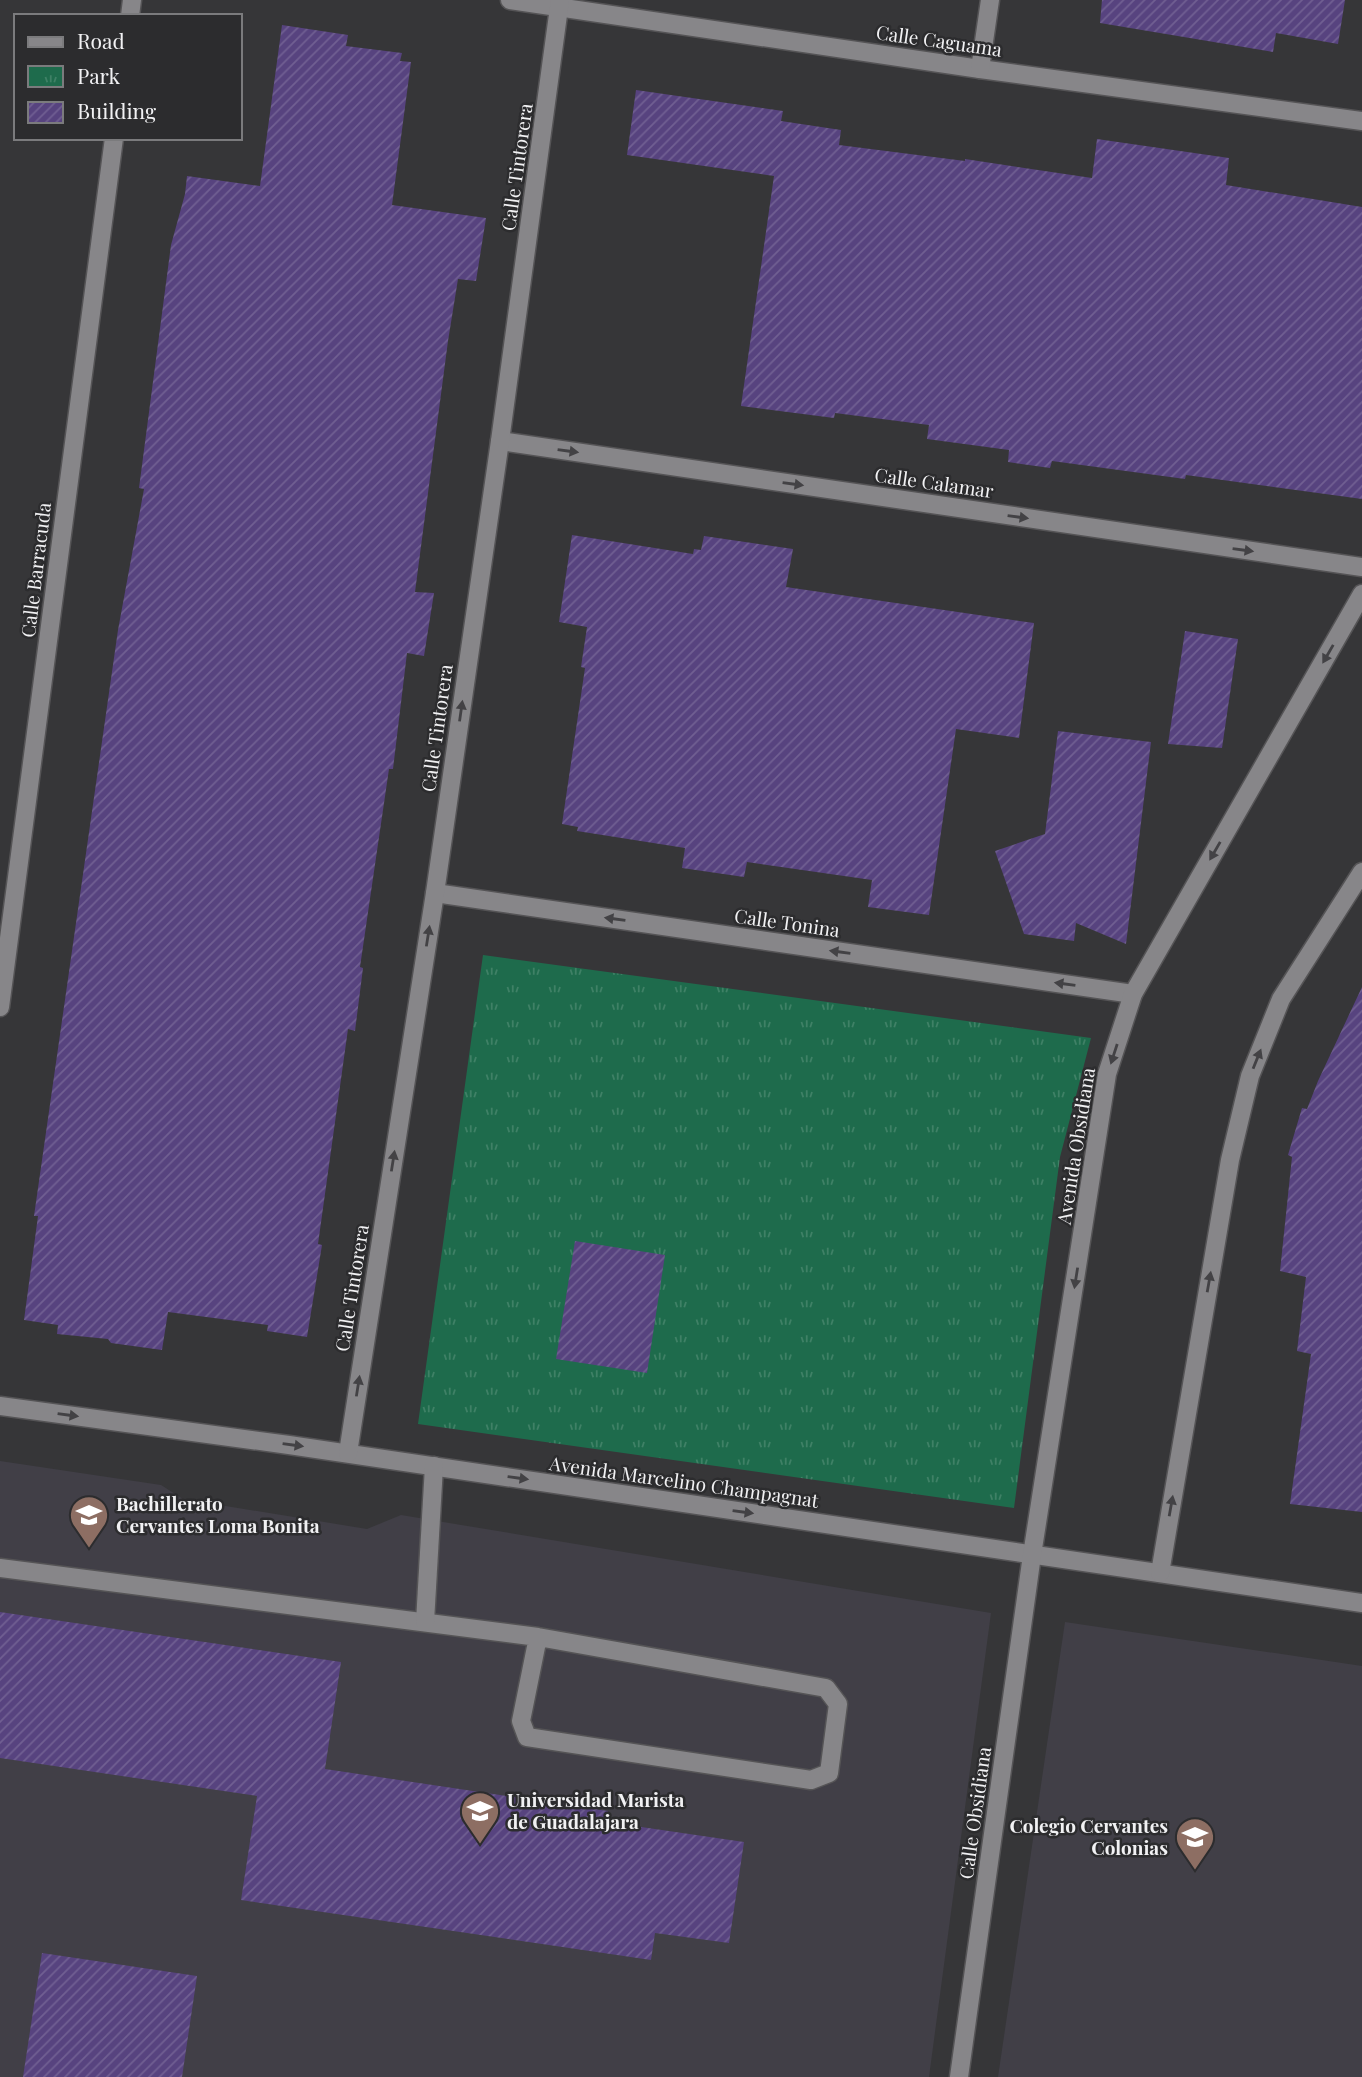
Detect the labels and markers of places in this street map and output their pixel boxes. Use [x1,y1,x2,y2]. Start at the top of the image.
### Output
place label: Bachillerato Cervantes Loma Bonita [116,1490,320,1538]
school or university icon: Bachillerato Cervantes Loma Bonita [68,1494,110,1549]
place label: Universidad Marista de Guadalajara [507,1786,684,1834]
school or university icon: Universidad Marista de Guadalajara [459,1790,501,1845]
place label: Colegio Cervantes Colonias [1009,1812,1168,1860]
school or university icon: Colegio Cervantes Colonias [1174,1816,1216,1871]

